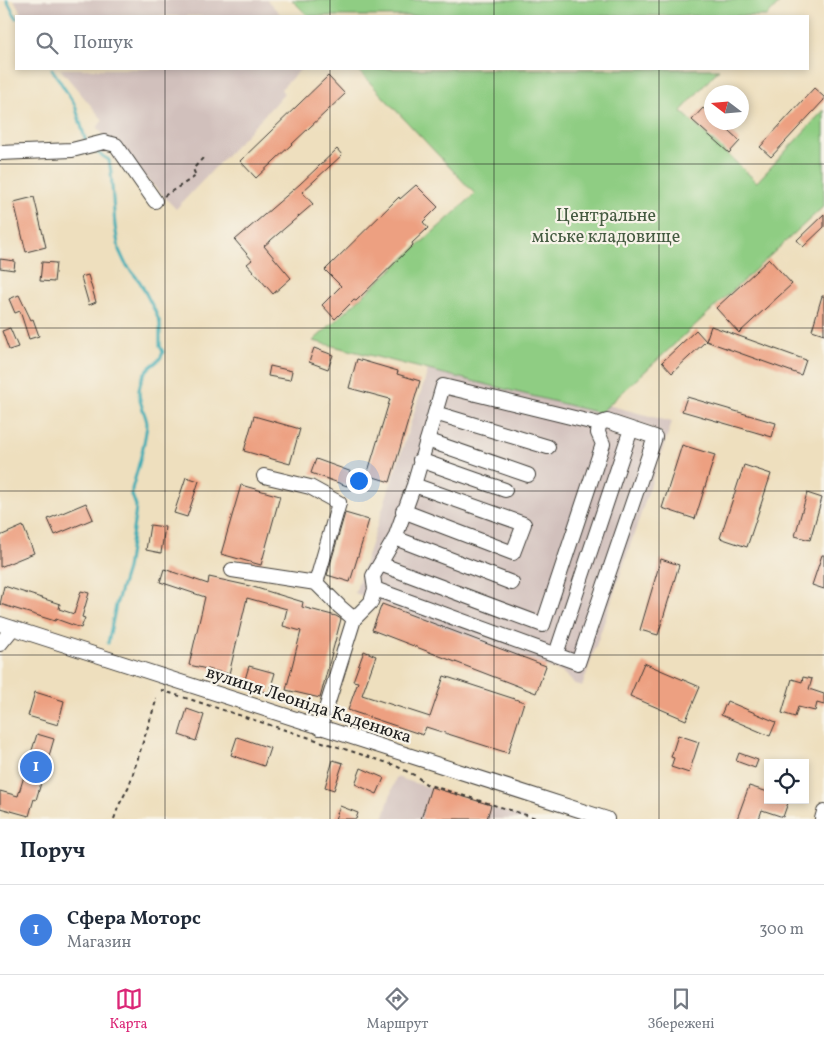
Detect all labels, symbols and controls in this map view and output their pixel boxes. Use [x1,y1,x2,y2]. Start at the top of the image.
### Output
search box [15,15,809,70]
icon: search [33,29,61,57]
text: Пошук [73,30,133,56]
north arrow [704,85,749,130]
park label: Центральне міське кладовище [532,204,680,250]
your location [346,468,372,494]
street label: вулиця Леоніда Каденюка [202,660,415,751]
pin: 1 [20,748,52,786]
map controls [764,759,809,804]
button: locate [764,759,809,804]
text: Поруч [20,837,85,866]
text: Сфера Моторс [67,906,201,932]
text: 1 [33,919,39,941]
text: 300 m [759,919,804,941]
text: Магазин [67,932,131,954]
tab: Карта [110,985,148,1034]
tab: Маршрут [367,985,428,1034]
tab: Збережені [647,985,714,1034]

